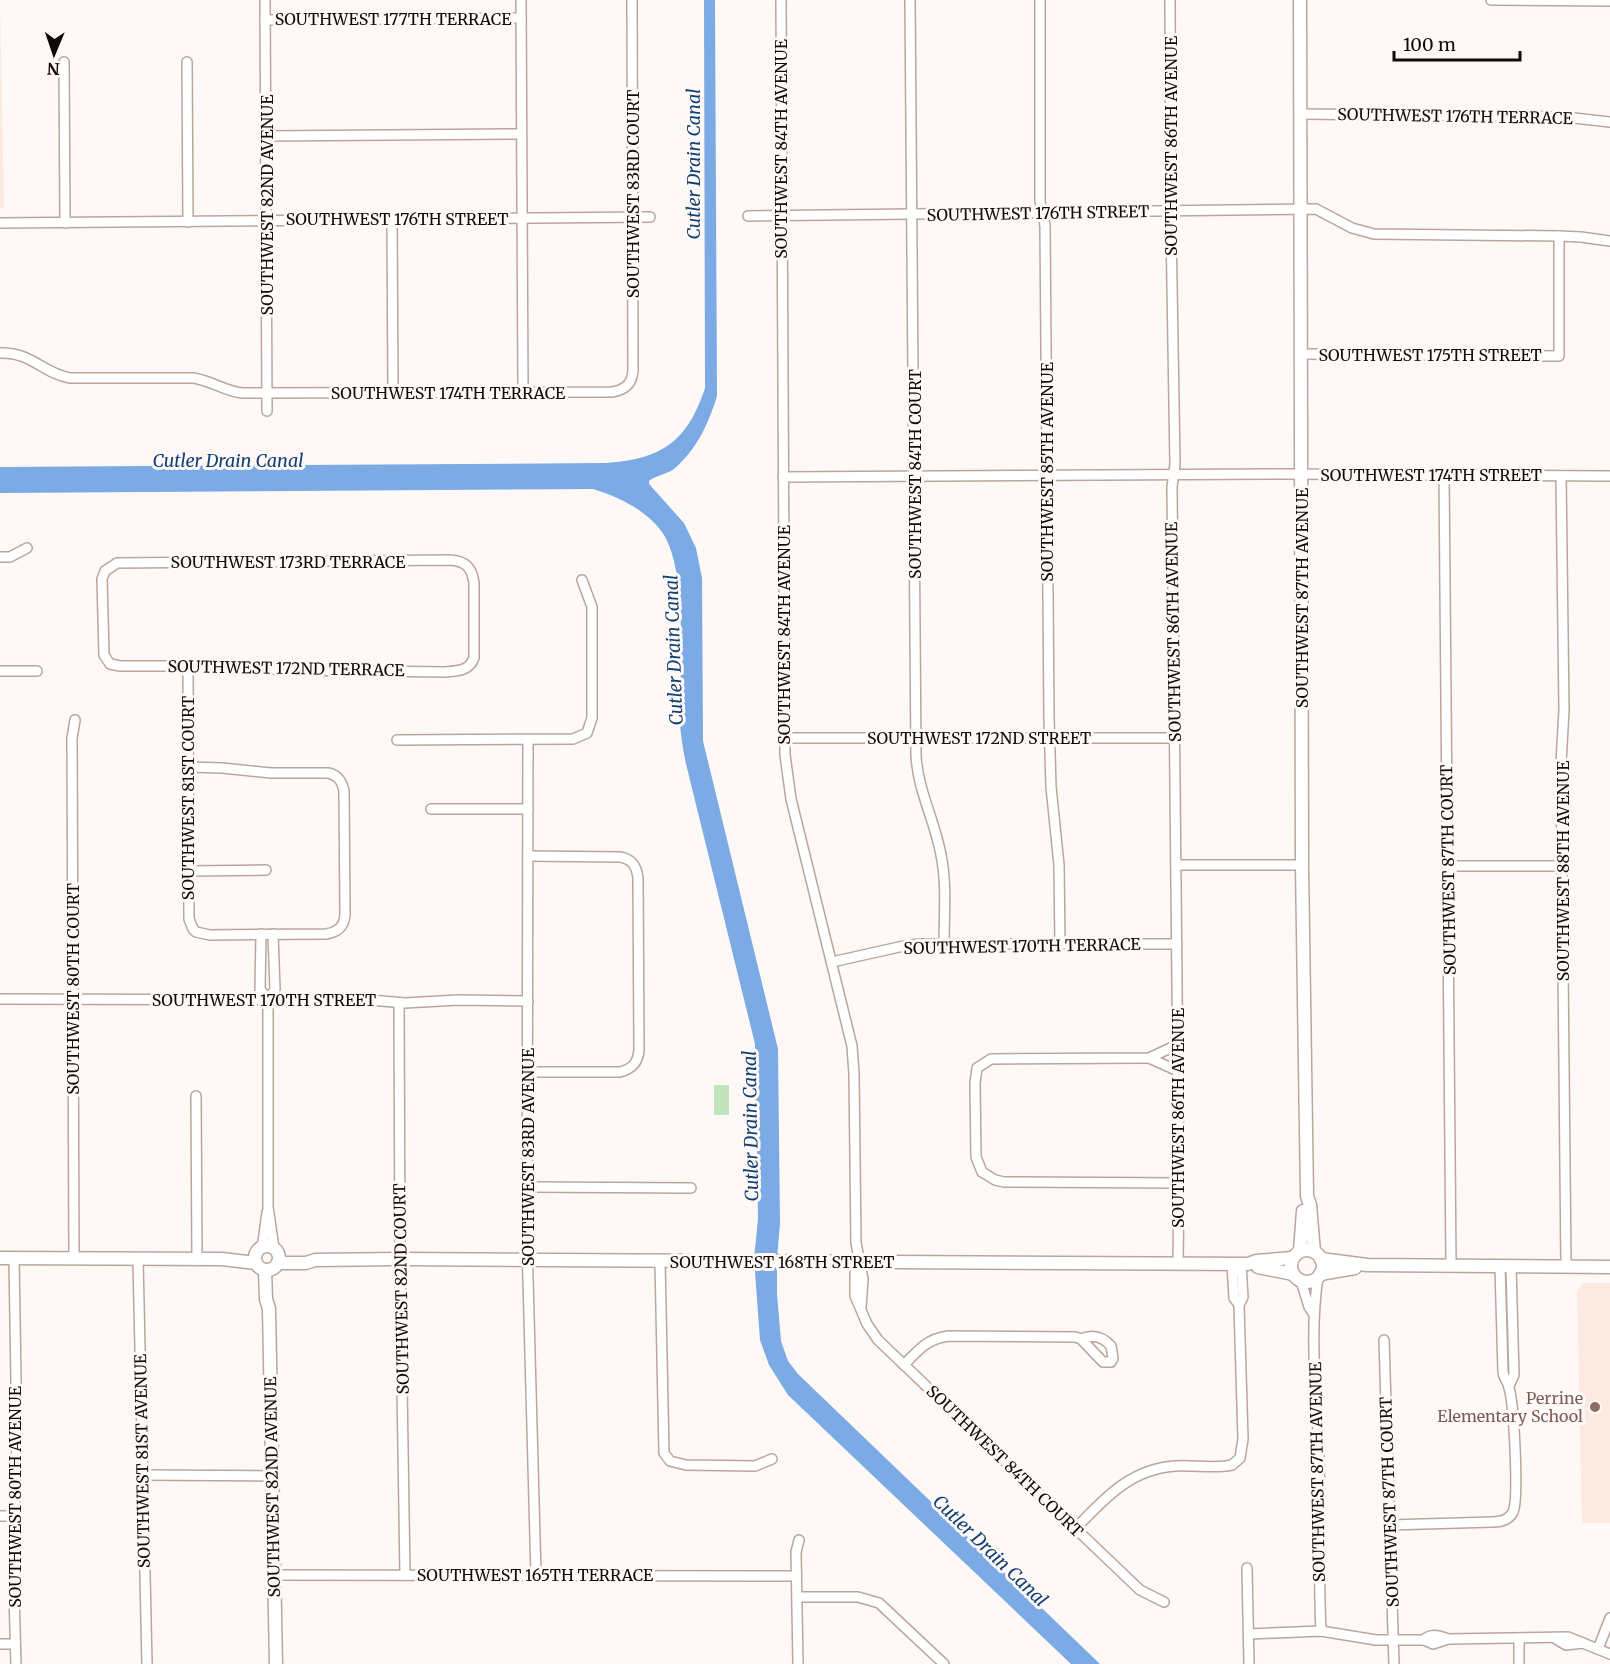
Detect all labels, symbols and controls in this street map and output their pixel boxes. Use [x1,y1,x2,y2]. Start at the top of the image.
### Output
street label: SOUTHWEST 177TH TERRACE [275,9,512,29]
north arrow [24,24,84,84]
scale bar [1394,24,1520,62]
text: 100 m [1403,33,1456,56]
street label: SOUTHWEST 86TH AVENUE [1161,35,1181,256]
street label: SOUTHWEST 84TH AVENUE [771,38,791,259]
text: N [46,59,60,79]
water label: Cutler Drain Canal [682,88,705,240]
street label: SOUTHWEST 83RD COURT [623,90,643,298]
street label: SOUTHWEST 82ND AVENUE [257,94,277,315]
street label: SOUTHWEST 176TH TERRACE [1337,104,1574,128]
street label: SOUTHWEST 176TH STREET [927,201,1149,225]
street label: SOUTHWEST 176TH STREET [286,209,508,229]
street label: SOUTHWEST 175TH STREET [1318,345,1542,365]
street label: SOUTHWEST 85TH AVENUE [1037,361,1057,582]
street label: SOUTHWEST 84TH COURT [905,369,925,579]
street label: SOUTHWEST 174TH TERRACE [331,383,566,403]
water label: Cutler Drain Canal [152,449,304,472]
street label: SOUTHWEST 174TH STREET [1320,465,1542,485]
street label: SOUTHWEST 87TH AVENUE [1292,487,1312,708]
street label: SOUTHWEST 86TH AVENUE [1161,521,1185,742]
street label: SOUTHWEST 84TH AVENUE [774,524,794,745]
street label: SOUTHWEST 173RD TERRACE [171,552,406,572]
water label: Cutler Drain Canal [659,574,688,726]
street label: SOUTHWEST 172ND TERRACE [167,656,405,680]
street label: SOUTHWEST 81ST COURT [178,696,198,900]
street label: SOUTHWEST 172ND STREET [867,728,1091,748]
street label: SOUTHWEST 88TH AVENUE [1553,760,1573,981]
street label: SOUTHWEST 87TH COURT [1436,765,1460,975]
street label: SOUTHWEST 80TH COURT [63,883,83,1095]
street label: SOUTHWEST 170TH TERRACE [903,934,1142,958]
street label: SOUTHWEST 170TH STREET [152,990,376,1010]
street label: SOUTHWEST 86TH AVENUE [1168,1007,1188,1228]
street label: SOUTHWEST 83RD AVENUE [518,1047,538,1266]
water label: Cutler Drain Canal [738,1050,763,1202]
street label: SOUTHWEST 82ND COURT [389,1183,413,1395]
street label: SOUTHWEST 168TH STREET [670,1252,894,1272]
street label: SOUTHWEST 81ST AVENUE [130,1353,154,1568]
street label: SOUTHWEST 87TH AVENUE [1305,1361,1329,1582]
street label: SOUTHWEST 82ND AVENUE [260,1376,284,1598]
street label: SOUTHWEST 84TH COURT [923,1381,1087,1541]
street label: SOUTHWEST 80TH AVENUE [5,1385,25,1608]
place label: Perrine Elementary School [1437,1388,1583,1426]
street label: SOUTHWEST 87TH COURT [1375,1396,1403,1608]
marker: Perrine Elementary School [1588,1400,1602,1414]
water label: Cutler Drain Canal [928,1490,1053,1611]
street label: SOUTHWEST 165TH TERRACE [417,1565,654,1585]

